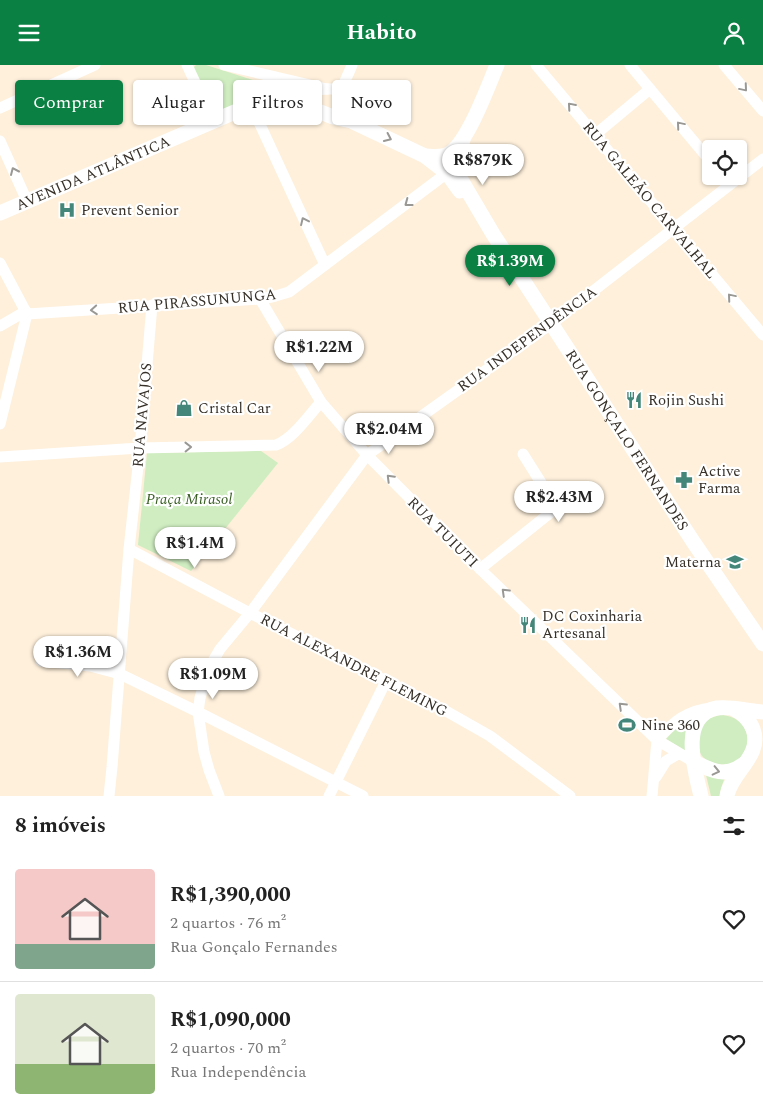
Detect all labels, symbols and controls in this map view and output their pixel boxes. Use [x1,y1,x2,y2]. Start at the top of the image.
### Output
text: Habito [346,16,417,49]
icon: menu [15,19,43,47]
icon: person [720,19,748,47]
chip: Comprar [15,80,123,125]
chip: Alugar [133,80,223,125]
chip: Filtros [233,80,322,125]
chip: Novo [332,80,411,125]
one-way arrow [738,82,746,91]
one-way arrow [568,102,577,111]
street label: RUA GALEÃO CARVALHAL [577,117,722,284]
one-way arrow [677,121,686,130]
street label: AVENIDA ATLÂNTICA [12,130,174,217]
one-way arrow [383,132,392,143]
map controls [702,140,747,185]
button: locate [702,140,747,185]
pin: R$879K [442,143,524,186]
text: R$879K [453,148,513,172]
one-way arrow [9,167,20,176]
one-way arrow [404,197,414,206]
place label: Prevent Senior [81,199,179,222]
hospital icon: Prevent Senior [57,200,77,220]
one-way arrow [300,217,311,226]
pin: R$1.39M [464,245,556,287]
text: R$1.39M [476,249,544,273]
street label: RUA INDEPENDÊNCIA [453,281,602,398]
street label: RUA PIRASSUNUNGA [117,283,277,320]
one-way arrow [728,294,737,303]
one-way arrow [89,304,97,315]
pin: R$1.22M [273,331,365,373]
text: R$1.22M [285,335,353,359]
street label: RUA GONÇALO FERNANDES [559,345,694,535]
street label: RUA NAVAJOS [126,362,159,468]
place label: Rojin Sushi [648,389,724,412]
restaurant icon: Rojin Sushi [624,390,644,410]
place label: Cristal Car [198,397,271,420]
shop icon: Cristal Car [174,398,194,418]
pin: R$2.04M [343,413,435,455]
text: R$2.04M [355,417,423,441]
one-way arrow [185,442,193,453]
place label: Active Farma [698,460,741,500]
pharmacy icon: Active Farma [674,470,694,490]
one-way arrow [386,475,395,484]
pin: R$2.43M [513,481,605,523]
text: R$2.43M [525,485,593,509]
park label: Praça Mirasol [146,488,232,511]
street label: RUA TUIUTI [402,492,483,573]
pin: R$1.4M [154,527,236,569]
text: R$1.4M [166,531,224,555]
place label: Materna [665,551,722,574]
school or university icon: Materna [725,552,745,572]
one-way arrow [502,589,511,598]
place label: DC Coxinharia Artesanal [542,605,643,645]
street label: RUA ALEXANDRE FLEMING [256,608,451,723]
restaurant icon: DC Coxinharia Artesanal [518,615,538,635]
pin: R$1.36M [32,635,124,678]
text: R$1.36M [44,640,112,664]
pin: R$1.09M [167,657,259,700]
text: R$1.09M [179,662,247,686]
one-way arrow [618,703,627,712]
place label: Nine 360 [641,714,700,737]
sports icon: Nine 360 [617,715,637,735]
one-way arrow [712,765,720,776]
text: 8 imóveis [15,810,106,842]
icon: filters [720,812,748,840]
text: R$1,390,000 [170,879,291,911]
icon: home [55,889,115,949]
icon: heart [720,905,748,933]
text: 2 quartos · 76 m² [170,911,286,935]
text: Rua Gonçalo Fernandes [170,935,338,959]
text: R$1,090,000 [170,1004,291,1036]
icon: home [55,1014,115,1074]
icon: heart [720,1030,748,1058]
text: 2 quartos · 70 m² [170,1036,286,1060]
text: Rua Independência [170,1060,306,1084]

